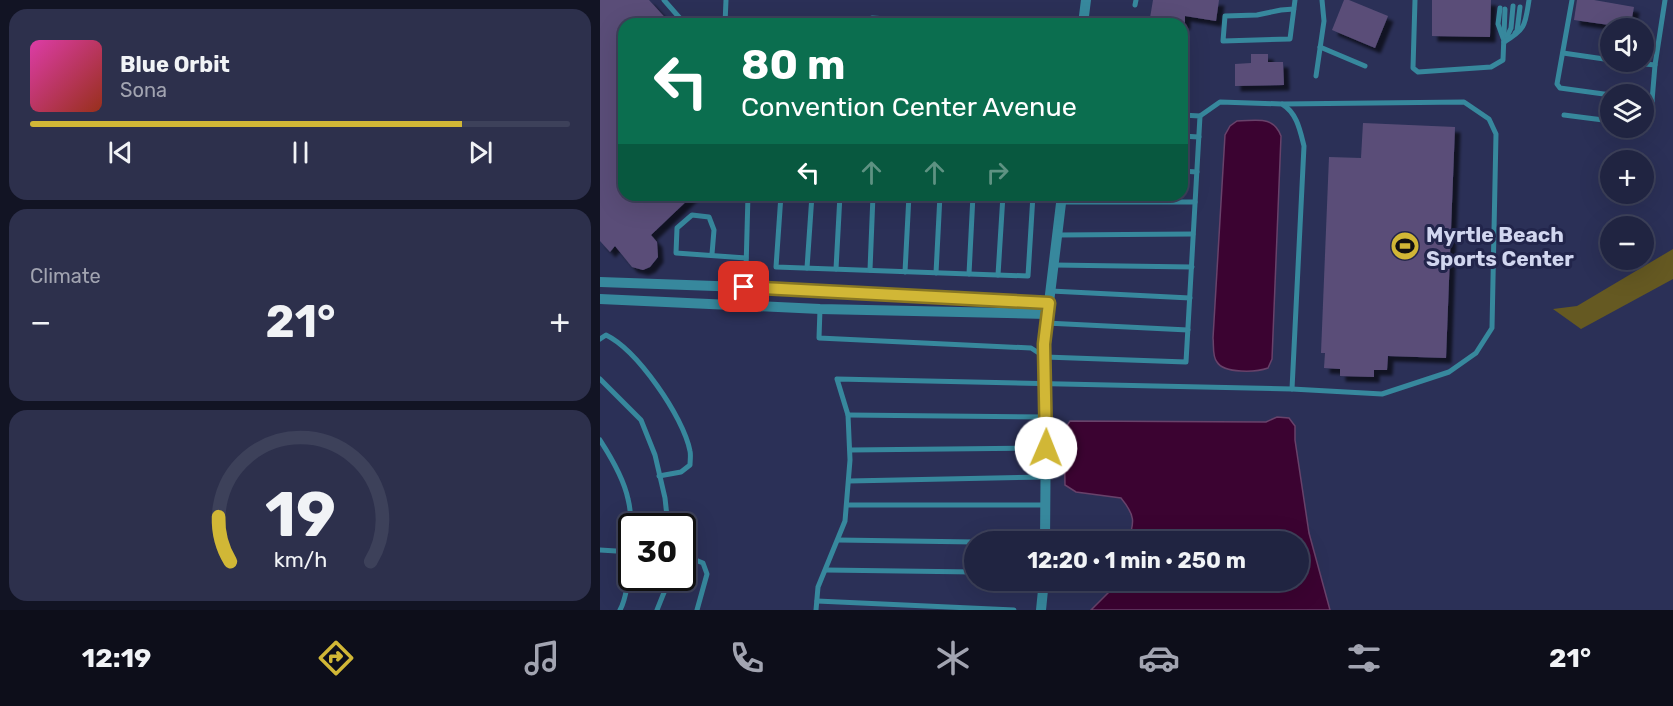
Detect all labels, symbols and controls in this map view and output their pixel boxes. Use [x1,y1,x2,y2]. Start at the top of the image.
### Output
map controls [1600,18,1654,270]
button: sound [1600,18,1654,72]
text: 80 m [741,40,845,90]
icon: left [642,42,720,120]
text: Blue Orbit [120,51,230,78]
text: Sona [120,78,167,102]
button: layers [1600,84,1654,138]
text: Convention Center Avenue [741,91,1077,123]
icon: previous [104,136,137,169]
icon: pause [284,136,317,169]
icon: next [464,136,497,169]
button: + [1600,150,1654,204]
icon: left [792,156,825,189]
icon: ahead [855,156,888,189]
icon: ahead [918,156,951,189]
icon: right [981,156,1014,189]
button: − [1600,216,1654,270]
place label: Myrtle Beach Sports Center [1426,222,1574,271]
sports icon: Myrtle Beach Sports Center [1389,230,1421,262]
pin [718,261,769,312]
text: Climate [30,264,101,288]
icon: arrive [727,270,760,303]
text: 21° [265,295,336,348]
text: − [30,302,51,341]
text: + [549,302,570,341]
position arrow [1014,416,1078,480]
text: 19 [264,479,336,553]
speed limit sign: 30 [618,513,696,591]
text: 12:20 · 1 min · 250 m [1027,547,1246,574]
text: km/h [273,548,327,573]
icon: directions [315,637,357,679]
icon: music [521,637,563,679]
icon: phone [726,637,768,679]
icon: climate [932,637,974,679]
icon: car [1138,637,1180,679]
icon: filters [1343,637,1385,679]
text: 12:19 [82,642,151,674]
text: 21° [1549,642,1591,674]

